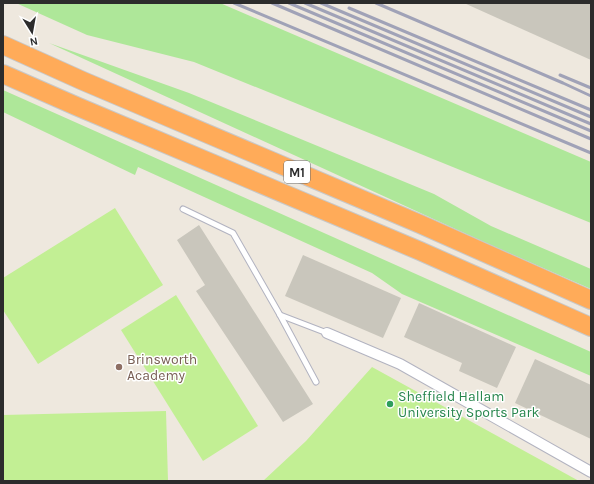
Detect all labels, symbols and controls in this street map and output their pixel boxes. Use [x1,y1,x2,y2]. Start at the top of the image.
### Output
north arrow [12,12,52,52]
text: N [29,34,39,48]
road number: M1 [284,161,310,183]
place label: Brinsworth Academy [127,351,197,384]
marker: Brinsworth Academy [114,362,124,372]
place label: Sheffield Hallam University Sports Park [398,388,540,421]
marker: Sheffield Hallam University Sports Park [385,399,395,409]

